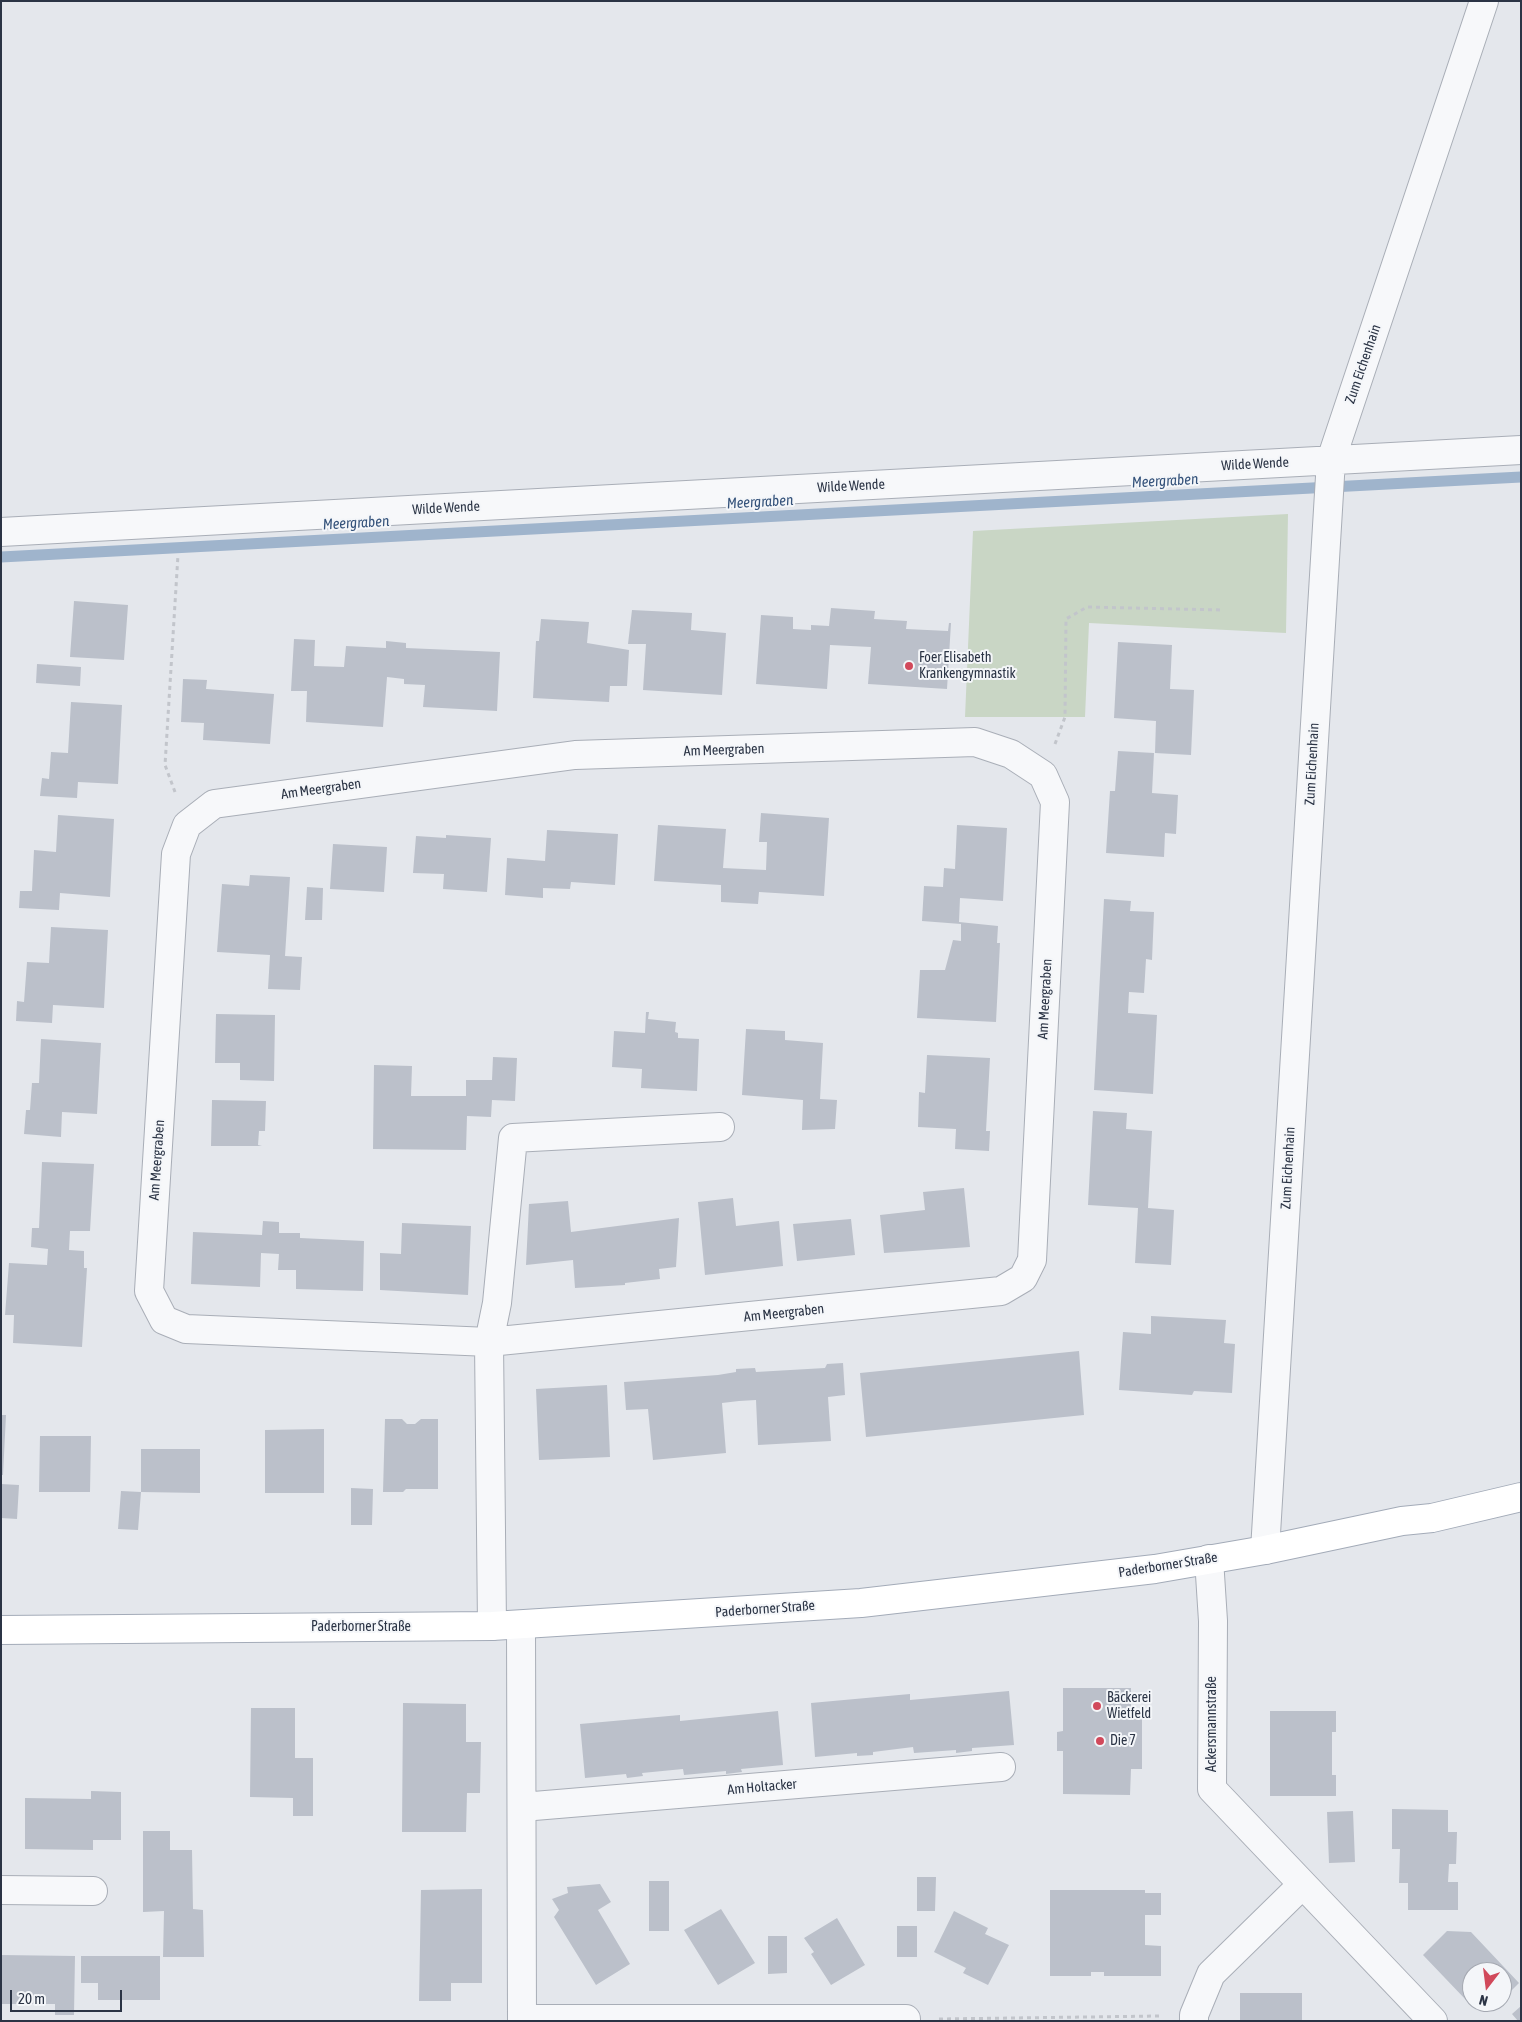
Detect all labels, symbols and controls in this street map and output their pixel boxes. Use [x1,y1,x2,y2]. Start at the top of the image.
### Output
street label: Zum Eichenhain [1342,322,1384,406]
street label: Wilde Wende [1221,454,1289,474]
water label: Meergraben [1131,470,1199,492]
street label: Wilde Wende [817,476,885,496]
water label: Meergraben [726,491,794,513]
street label: Wilde Wende [412,498,480,518]
water label: Meergraben [322,512,390,534]
place label: Foer Elisabeth Krankengymnastik [919,650,1016,682]
marker: Foer Elisabeth Krankengymnastik [903,660,915,672]
street label: Zum Eichenhain [1301,722,1323,806]
street label: Am Meergraben [683,740,765,760]
street label: Am Meergraben [280,775,362,803]
street label: Am Meergraben [1034,958,1056,1040]
street label: Am Meergraben [146,1119,168,1201]
street label: Zum Eichenhain [1277,1126,1299,1210]
street label: Am Meergraben [743,1300,825,1326]
street label: Paderborner Straße [1117,1549,1219,1581]
street label: Paderborner Straße [715,1597,815,1621]
street label: Paderborner Straße [311,1619,411,1635]
street label: Ackersmannstraße [1204,1676,1220,1772]
place label: Bäckerei Wietfeld [1107,1690,1151,1722]
marker: Bäckerei Wietfeld [1091,1700,1103,1712]
place label: Die 7 [1110,1733,1136,1749]
marker: Die 7 [1094,1735,1106,1747]
street label: Am Holtacker [727,1776,797,1798]
north arrow [1462,1962,1512,2012]
scale bar [12,1980,125,2012]
text: 20 m [18,1990,45,2007]
text: N [1477,1992,1489,2009]

